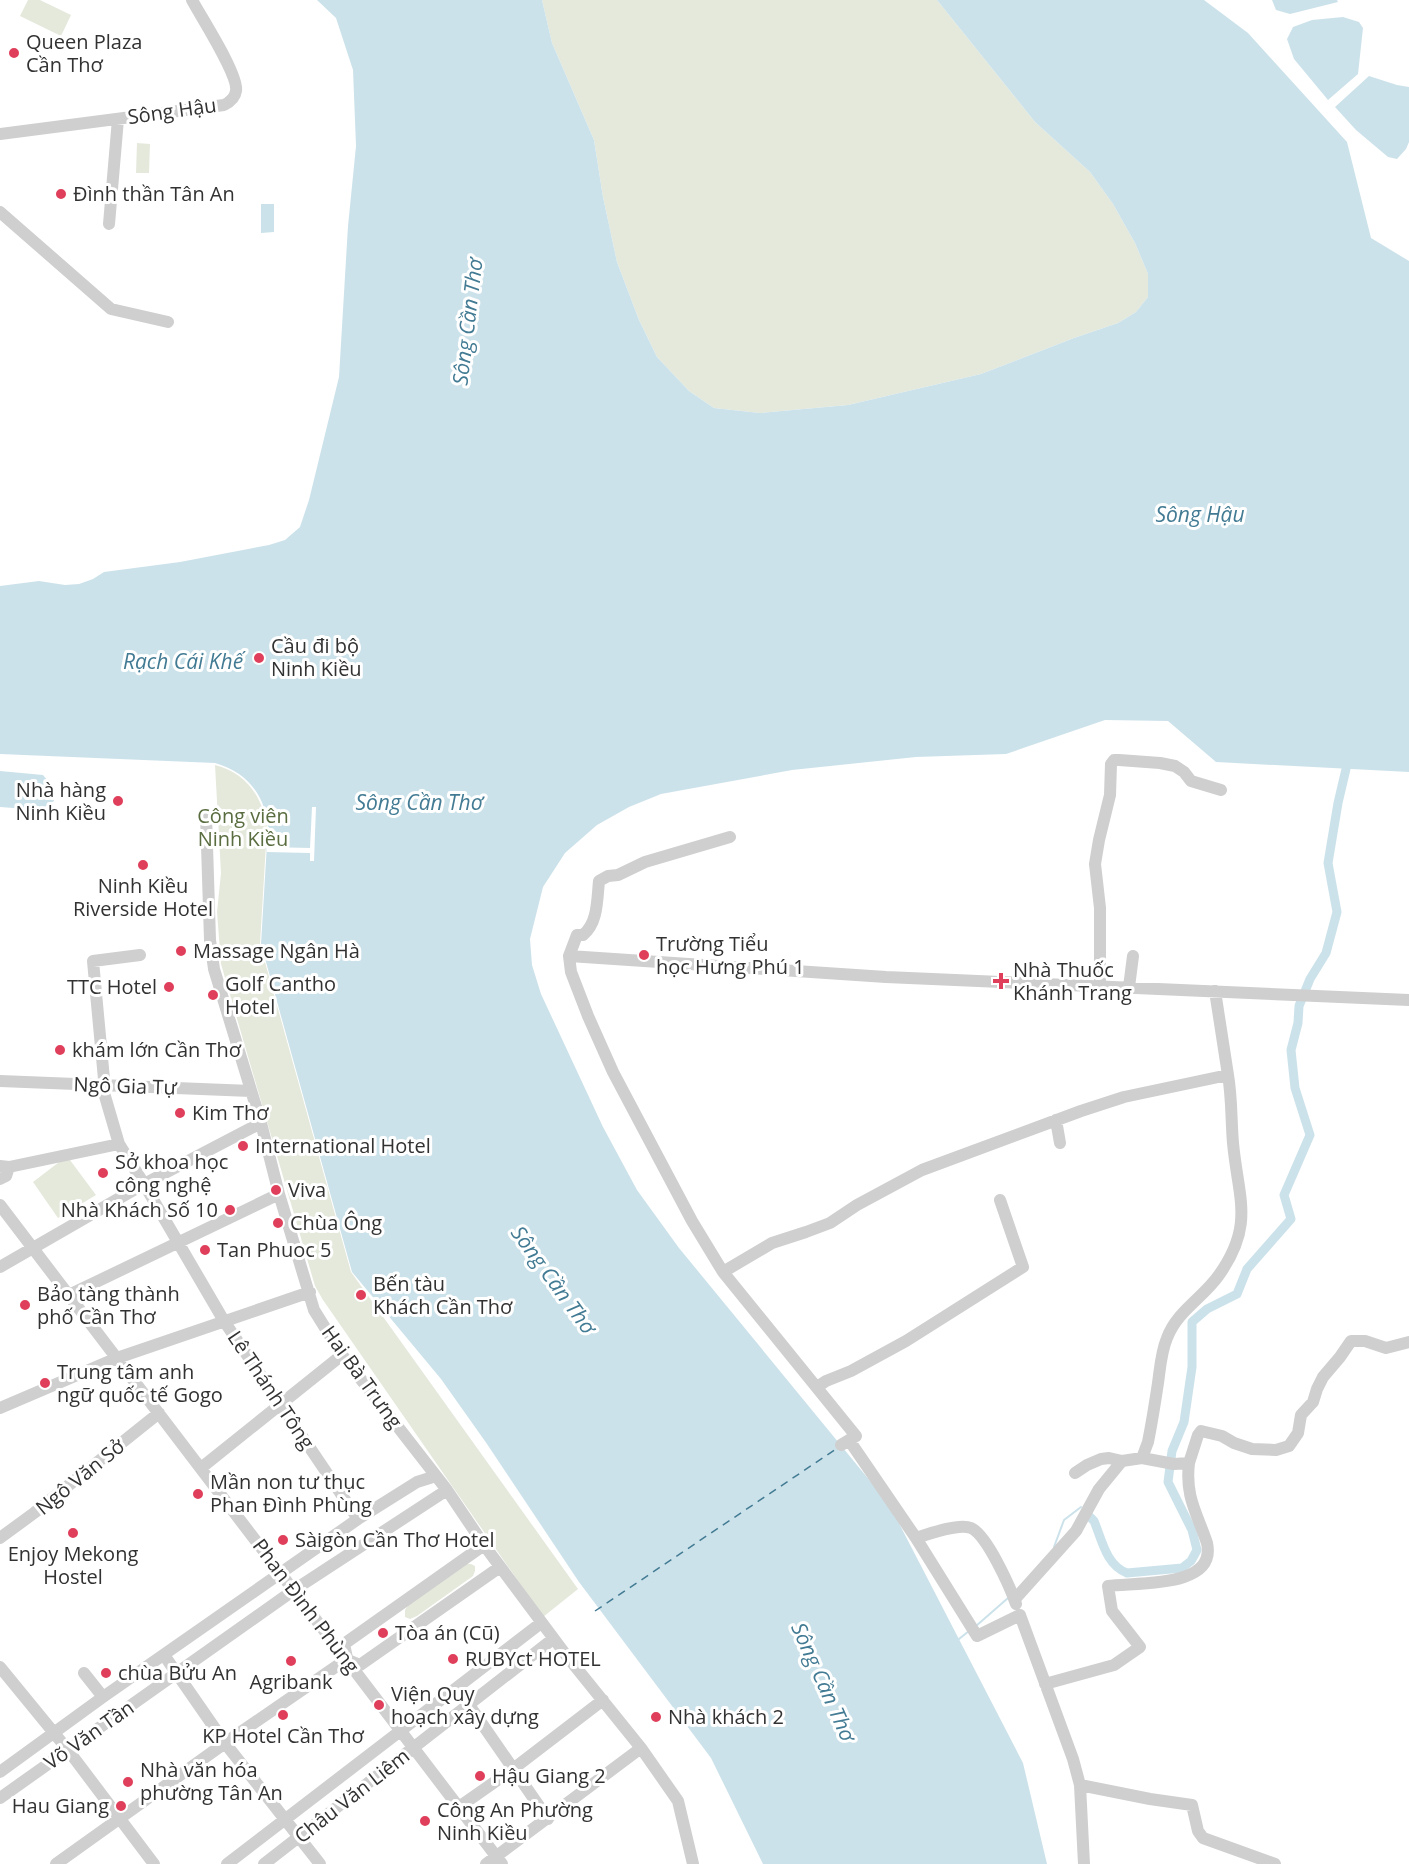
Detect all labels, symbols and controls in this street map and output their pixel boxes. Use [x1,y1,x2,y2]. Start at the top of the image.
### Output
place label: Queen Plaza Cần Thơ [26,28,142,78]
marker: Queen Plaza Cần Thơ [7,46,21,60]
street label: Sông Hậu [126,91,218,130]
place label: Đình thần Tân An [73,180,235,207]
marker: Đình thần Tân An [54,187,68,201]
water label: Sông Cần Thơ [445,255,489,387]
water label: Sông Hậu [1155,500,1245,528]
place label: Cầu đi bộ Ninh Kiều [271,632,362,682]
water label: Rạch Cái Khế [123,647,246,675]
marker: Cầu đi bộ Ninh Kiều [252,651,266,665]
place label: Nhà hàng Ninh Kiều [15,776,106,826]
water label: Sông Cần Thơ [355,788,485,816]
marker: Nhà hàng Ninh Kiều [111,794,125,808]
park label: Công viên Ninh Kiều [197,802,289,852]
marker: Ninh Kiều Riverside Hotel [136,858,150,872]
place label: Ninh Kiều Riverside Hotel [73,872,213,922]
place label: Trường Tiểu học Hưng Phú 1 [656,930,805,980]
place label: Massage Ngân Hà [193,937,360,964]
marker: Massage Ngân Hà [174,944,188,958]
marker: Trường Tiểu học Hưng Phú 1 [637,948,651,962]
place label: Nhà Thuốc Khánh Trang [1013,956,1132,1006]
place label: Golf Cantho Hotel [225,970,336,1020]
place label: TTC Hotel [67,973,157,1000]
marker: Nhà Thuốc Khánh Trang [994,974,1008,988]
marker: TTC Hotel [162,980,176,994]
marker: Golf Cantho Hotel [206,988,220,1002]
place label: khám lớn Cần Thơ [72,1036,242,1063]
marker: khám lớn Cần Thơ [53,1043,67,1057]
street label: Ngô Gia Tự [73,1070,178,1101]
place label: Kim Thơ [192,1099,269,1126]
marker: Kim Thơ [173,1106,187,1120]
place label: International Hotel [255,1132,431,1159]
marker: International Hotel [236,1139,250,1153]
place label: Sở khoa học công nghệ [115,1148,228,1198]
marker: Sở khoa học công nghệ [96,1166,110,1180]
place label: Viva [288,1176,326,1203]
marker: Viva [269,1183,283,1197]
place label: Nhà Khách Số 10 [61,1196,218,1223]
marker: Nhà Khách Số 10 [223,1203,237,1217]
place label: Chùa Ông [290,1209,382,1236]
marker: Chùa Ông [271,1216,285,1230]
water label: Sông Cần Thơ [505,1220,604,1341]
place label: Tan Phuoc 5 [217,1236,331,1263]
marker: Tan Phuoc 5 [198,1243,212,1257]
place label: Bến tàu Khách Cần Thơ [373,1270,513,1320]
place label: Bảo tàng thành phố Cần Thơ [37,1280,180,1330]
marker: Bến tàu Khách Cần Thơ [354,1288,368,1302]
marker: Bảo tàng thành phố Cần Thơ [18,1298,32,1312]
street label: Hai Bà Trưng [316,1320,409,1434]
street label: Lê Thánh Tông [222,1325,321,1454]
place label: Trung tâm anh ngữ quốc tế Gogo [57,1358,223,1408]
marker: Trung tâm anh ngữ quốc tế Gogo [38,1376,52,1390]
street label: Ngô Văn Sở [30,1432,130,1521]
place label: Mần non tư thục Phan Đình Phùng [210,1468,372,1518]
marker: Mần non tư thục Phan Đình Phùng [191,1487,205,1501]
marker: Enjoy Mekong Hostel [66,1526,80,1540]
place label: Sàigòn Cần Thơ Hotel [295,1526,495,1553]
street label: Phan Đình Phùng [247,1533,366,1679]
marker: Sàigòn Cần Thơ Hotel [276,1533,290,1547]
place label: Enjoy Mekong Hostel [8,1540,138,1590]
water label: Sông Cần Thơ [785,1618,863,1747]
place label: Tòa án (Cũ) [395,1619,500,1646]
marker: Tòa án (Cũ) [376,1626,390,1640]
place label: RUBYct HOTEL [465,1645,601,1672]
marker: RUBYct HOTEL [446,1652,460,1666]
marker: Agribank [284,1654,298,1668]
place label: chùa Bửu An [118,1659,237,1686]
marker: chùa Bửu An [99,1666,113,1680]
place label: Agribank [250,1668,333,1695]
place label: Viện Quy hoạch xây dựng [391,1680,539,1730]
street label: Võ Văn Tần [38,1694,139,1775]
marker: Viện Quy hoạch xây dựng [372,1698,386,1712]
place label: Nhà khách 2 [668,1703,784,1730]
marker: KP Hotel Cần Thơ [276,1708,290,1722]
marker: Nhà khách 2 [649,1710,663,1724]
place label: KP Hotel Cần Thơ [202,1722,365,1749]
street label: Châu Văn Liêm [289,1742,415,1849]
place label: Nhà văn hóa phường Tân An [140,1756,283,1806]
place label: Hậu Giang 2 [492,1762,606,1789]
marker: Hậu Giang 2 [473,1769,487,1783]
marker: Nhà văn hóa phường Tân An [121,1775,135,1789]
place label: Hau Giang [12,1792,109,1819]
place label: Công An Phường Ninh Kiều [437,1796,593,1846]
marker: Hau Giang [114,1799,128,1813]
marker: Công An Phường Ninh Kiều [418,1814,432,1828]

